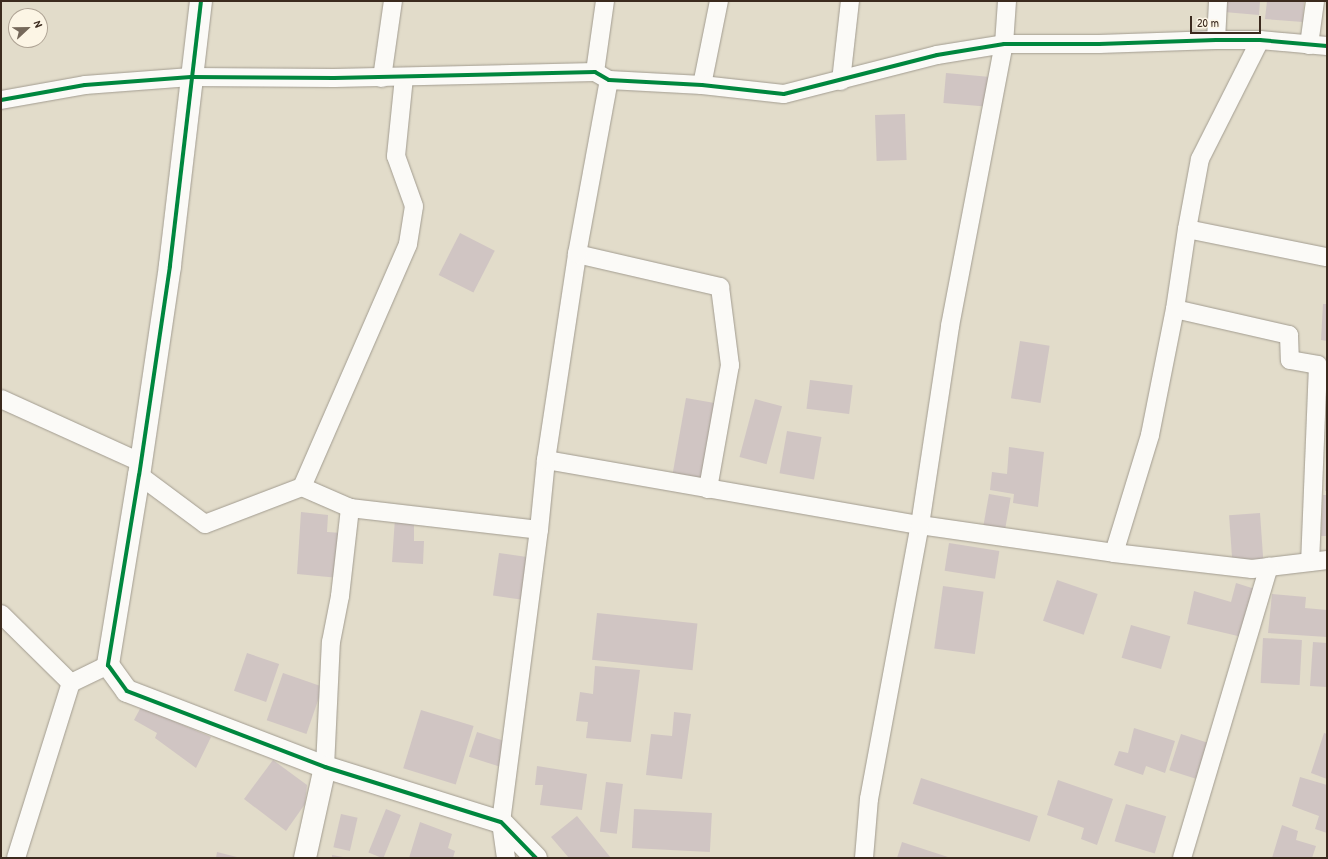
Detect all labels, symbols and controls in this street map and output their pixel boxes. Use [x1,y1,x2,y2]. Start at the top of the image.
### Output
north arrow [8,8,48,48]
scale bar [1192,8,1263,34]
text: 20 m [1197,14,1219,31]
text: N [31,19,46,29]

